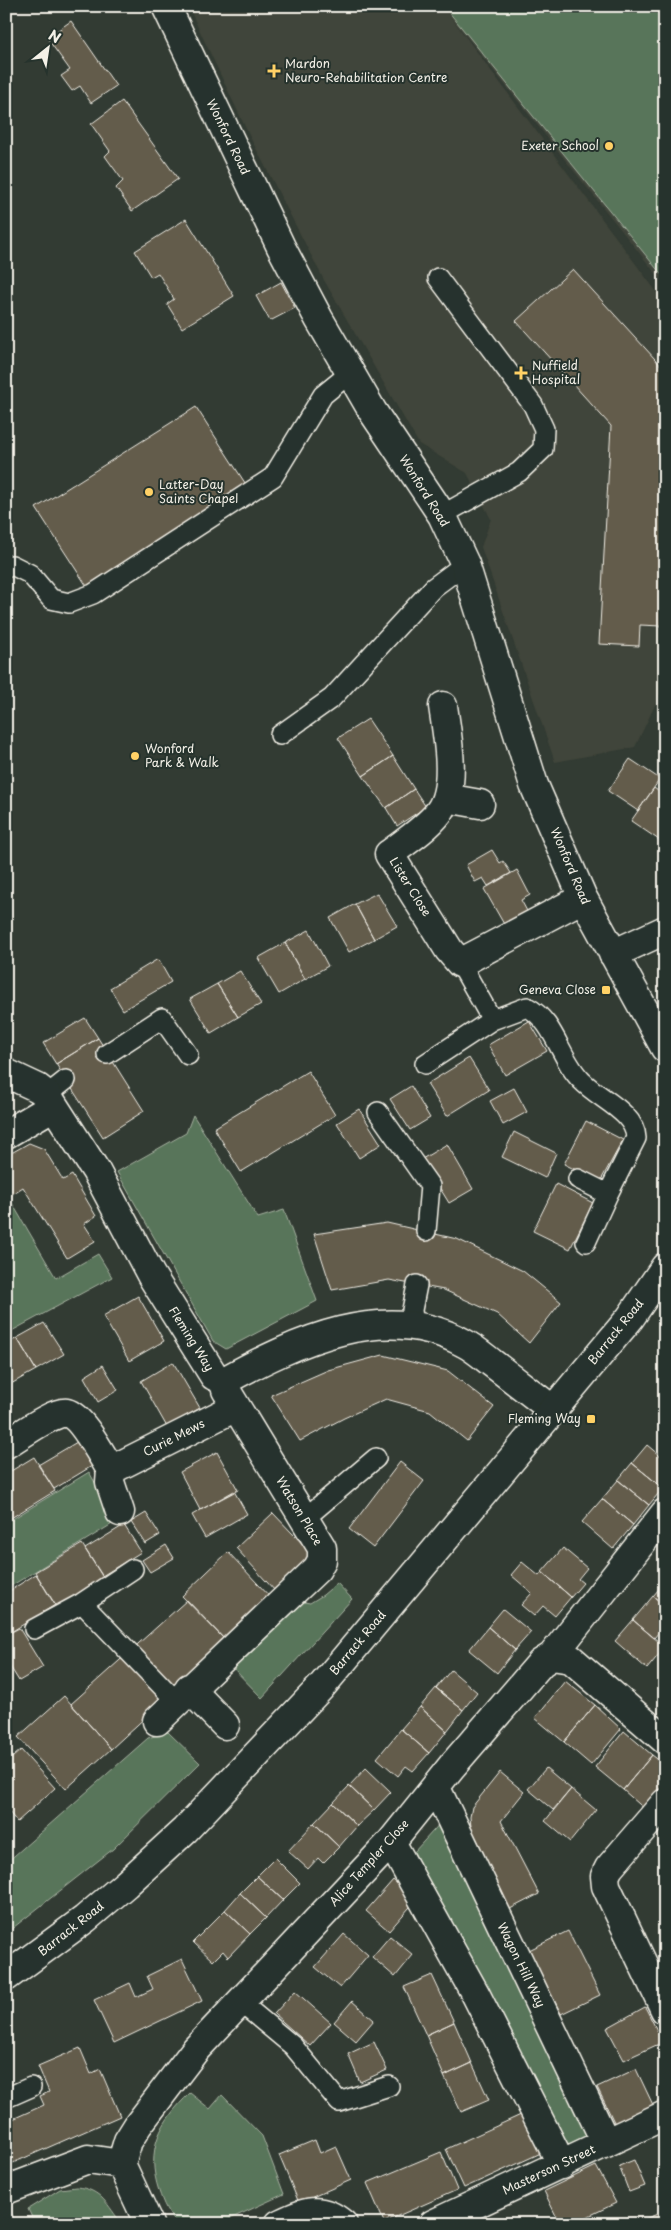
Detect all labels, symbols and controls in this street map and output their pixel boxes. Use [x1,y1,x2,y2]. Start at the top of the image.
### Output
north arrow [22,22,72,72]
text: N [45,24,65,48]
place label: Mardon Neuro-Rehabilitation Centre [285,54,448,86]
marker: Mardon Neuro-Rehabilitation Centre [267,64,281,78]
street label: Wonford Road [203,96,255,177]
place label: Exeter School [521,136,599,154]
marker: Exeter School [603,140,615,152]
place label: Nuffield Hospital [532,356,580,388]
marker: Nuffield Hospital [514,366,528,380]
street label: Wonford Road [395,451,454,530]
place label: Latter-Day Saints Chapel [159,475,238,507]
marker: Latter-Day Saints Chapel [143,486,155,498]
place label: Wonford Park & Walk [145,739,219,771]
marker: Wonford Park & Walk [129,750,141,762]
street label: Wonford Road [547,824,595,907]
street label: Lister Close [386,853,436,920]
place label: Geneva Close [519,980,596,998]
marker: Geneva Close [600,984,612,996]
street label: Barrack Road [583,1295,647,1368]
street label: Fleming Way [165,1303,219,1374]
place label: Fleming Way [508,1409,581,1427]
marker: Fleming Way [585,1413,597,1425]
street label: Curie Mews [140,1414,208,1460]
street label: Watson Place [272,1473,328,1548]
street label: Barrack Road [325,1606,390,1679]
street label: Alice Templer Close [324,1815,412,1910]
street label: Barrack Road [34,1897,107,1960]
street label: Wagon Hill Way [494,1919,550,2010]
street label: Masterson Street [499,2140,598,2199]

